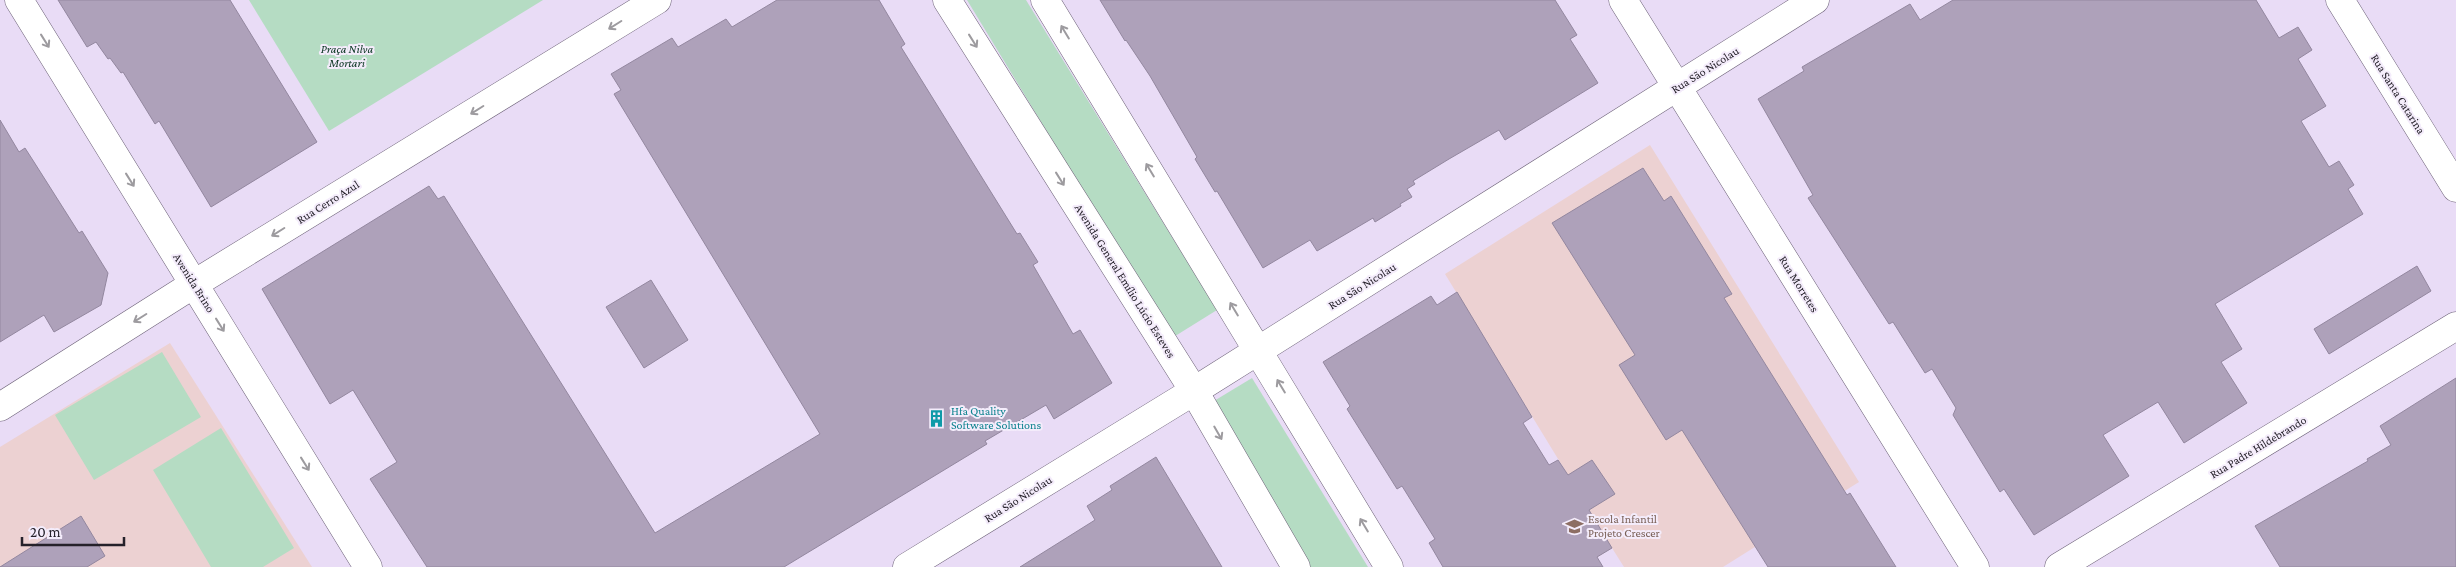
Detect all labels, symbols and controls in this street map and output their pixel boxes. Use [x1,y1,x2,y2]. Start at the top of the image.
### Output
one-way arrow [609,21,623,31]
one-way arrow [1059,25,1069,39]
one-way arrow [40,34,50,48]
one-way arrow [968,34,978,48]
park label: Praça Nilva Mortari [321,42,374,70]
street label: Rua São Nicolau [1669,43,1742,96]
street label: Rua Santa Catarina [2368,52,2428,137]
one-way arrow [470,106,484,116]
one-way arrow [1144,164,1154,178]
one-way arrow [1055,171,1065,185]
one-way arrow [125,172,135,186]
street label: Rua Cerro Azul [294,177,362,227]
street label: Avenida General Emílio Lúcio Esteves [1072,202,1178,361]
one-way arrow [272,228,286,238]
street label: Avenida Brino [170,251,218,315]
street label: Rua Morretes [1776,253,1822,315]
street label: Rua São Nicolau [1326,259,1399,312]
one-way arrow [1229,303,1239,317]
one-way arrow [134,313,148,323]
one-way arrow [215,318,225,332]
one-way arrow [1275,379,1285,393]
place label: Hfa Quality Software Solutions [951,404,1041,432]
building icon: Hfa Quality Software Solutions [927,408,947,428]
street label: Rua Padre Hildebrando [2207,413,2309,481]
one-way arrow [1214,425,1224,439]
one-way arrow [300,456,310,470]
street label: Rua São Nicolau [982,472,1055,525]
place label: Escola Infantil Projeto Crescer [1588,512,1661,540]
scale bar [22,514,125,546]
school or university icon: Escola Infantil Projeto Crescer [1564,516,1584,536]
one-way arrow [1359,519,1369,533]
text: 20 m [30,524,61,540]

